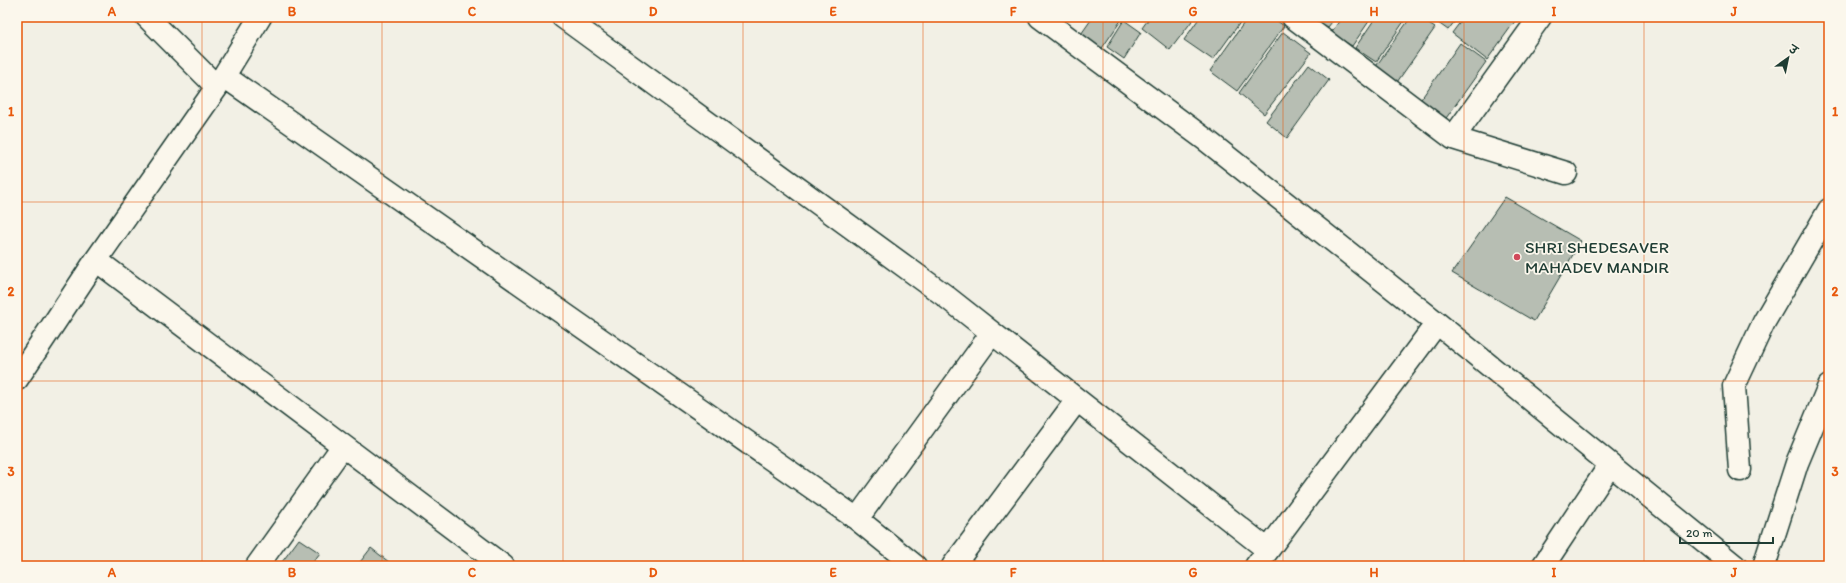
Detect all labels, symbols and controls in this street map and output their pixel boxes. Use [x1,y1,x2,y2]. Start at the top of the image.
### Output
text: A [107,4,117,19]
text: B [288,4,297,19]
text: C [468,4,477,19]
text: D [649,4,658,19]
text: E [829,4,837,19]
text: F [1010,4,1017,19]
text: G [1189,4,1198,19]
text: H [1370,4,1379,19]
text: I [1552,4,1557,19]
text: J [1730,4,1738,19]
north arrow [1768,38,1808,78]
text: उ [1786,42,1801,58]
text: 1 [8,104,14,119]
text: 1 [1832,104,1838,119]
place label: SHRI SHEDESAVER MAHADEV MANDIR [1525,237,1669,277]
marker: SHRI SHEDESAVER MAHADEV MANDIR [1512,252,1522,262]
text: 2 [8,284,15,299]
text: 2 [1832,284,1839,299]
text: 3 [7,464,15,479]
text: 3 [1831,464,1839,479]
scale bar [1680,519,1773,545]
text: 20 m [1686,526,1713,540]
text: A [107,565,117,580]
text: B [288,565,297,580]
text: C [468,565,477,580]
text: D [649,565,658,580]
text: E [829,565,837,580]
text: F [1010,565,1017,580]
text: G [1189,565,1198,580]
text: H [1370,565,1379,580]
text: I [1552,565,1557,580]
text: J [1730,565,1738,580]

